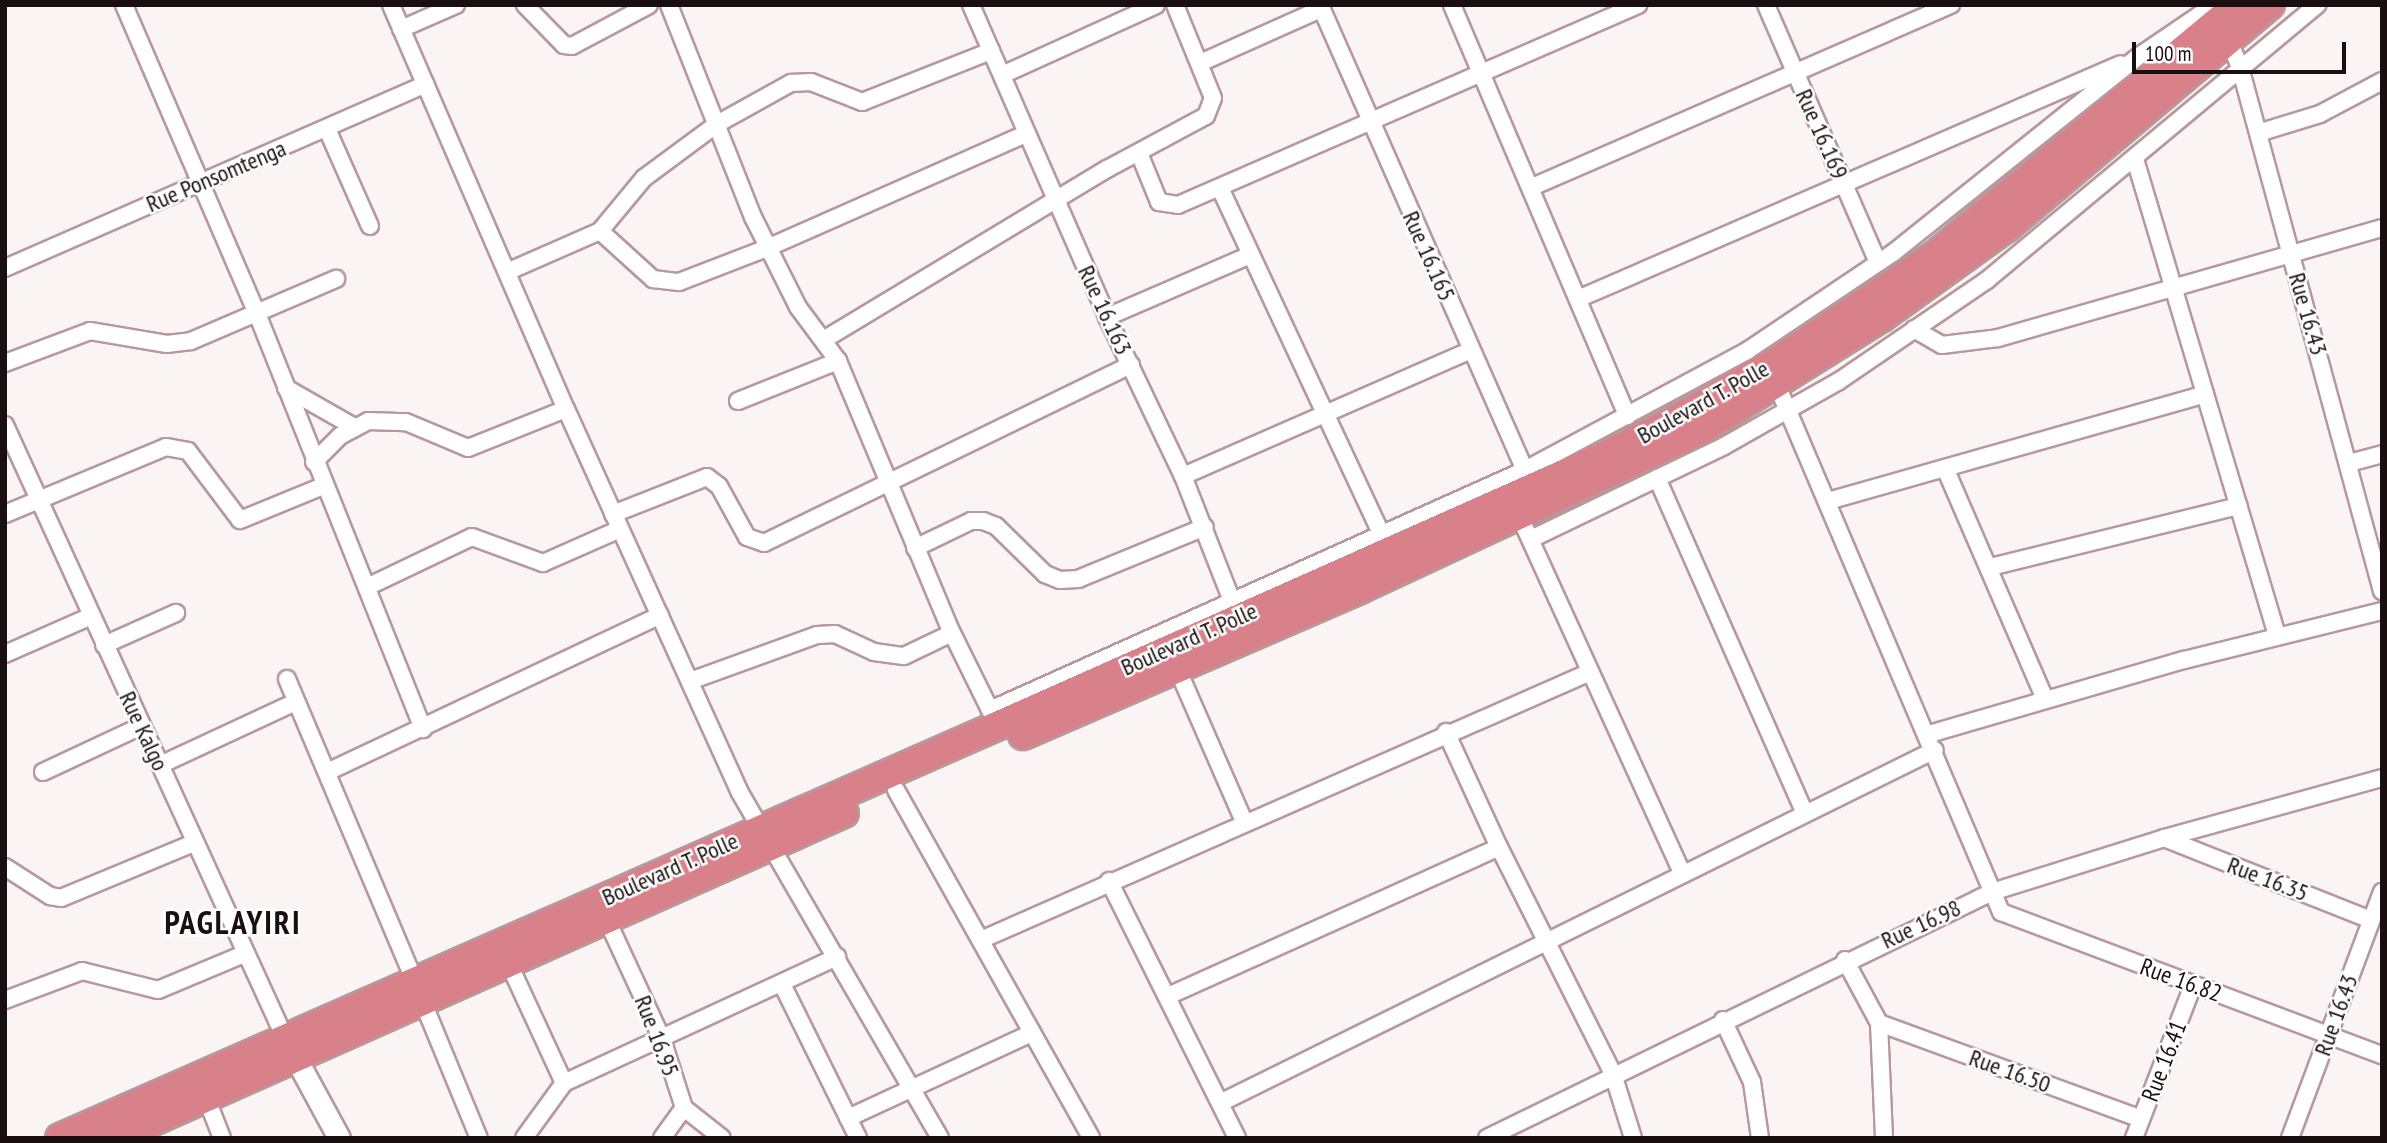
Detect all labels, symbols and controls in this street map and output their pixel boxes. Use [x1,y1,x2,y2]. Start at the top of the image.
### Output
scale bar [2135,28,2348,72]
text: 100 m [2145,40,2191,67]
street label: Rue 16.169 [1789,85,1855,183]
street label: Rue Ponsomtenga [142,134,290,218]
street label: Rue 16.165 [1396,207,1462,305]
street label: Rue 16.163 [1072,261,1138,359]
street label: Rue 16.43 [2283,269,2333,359]
street label: Boulevard T. Polle [1631,354,1775,450]
street label: Boulevard T. Polle [1116,596,1262,682]
street label: Rue Kalgo [113,687,175,775]
street label: Boulevard T. Polle [597,826,743,912]
street label: Rue 16.35 [2223,850,2313,908]
street label: Rue 16.98 [1877,893,1965,955]
district label: PAGLAYIRI [166,903,300,941]
street label: Rue 16.82 [2136,952,2226,1008]
street label: Rue 16.43 [2308,970,2364,1060]
street label: Rue 16.95 [628,991,686,1081]
street label: Rue 16.41 [2135,1016,2193,1106]
street label: Rue 16.50 [1965,1043,2055,1099]

